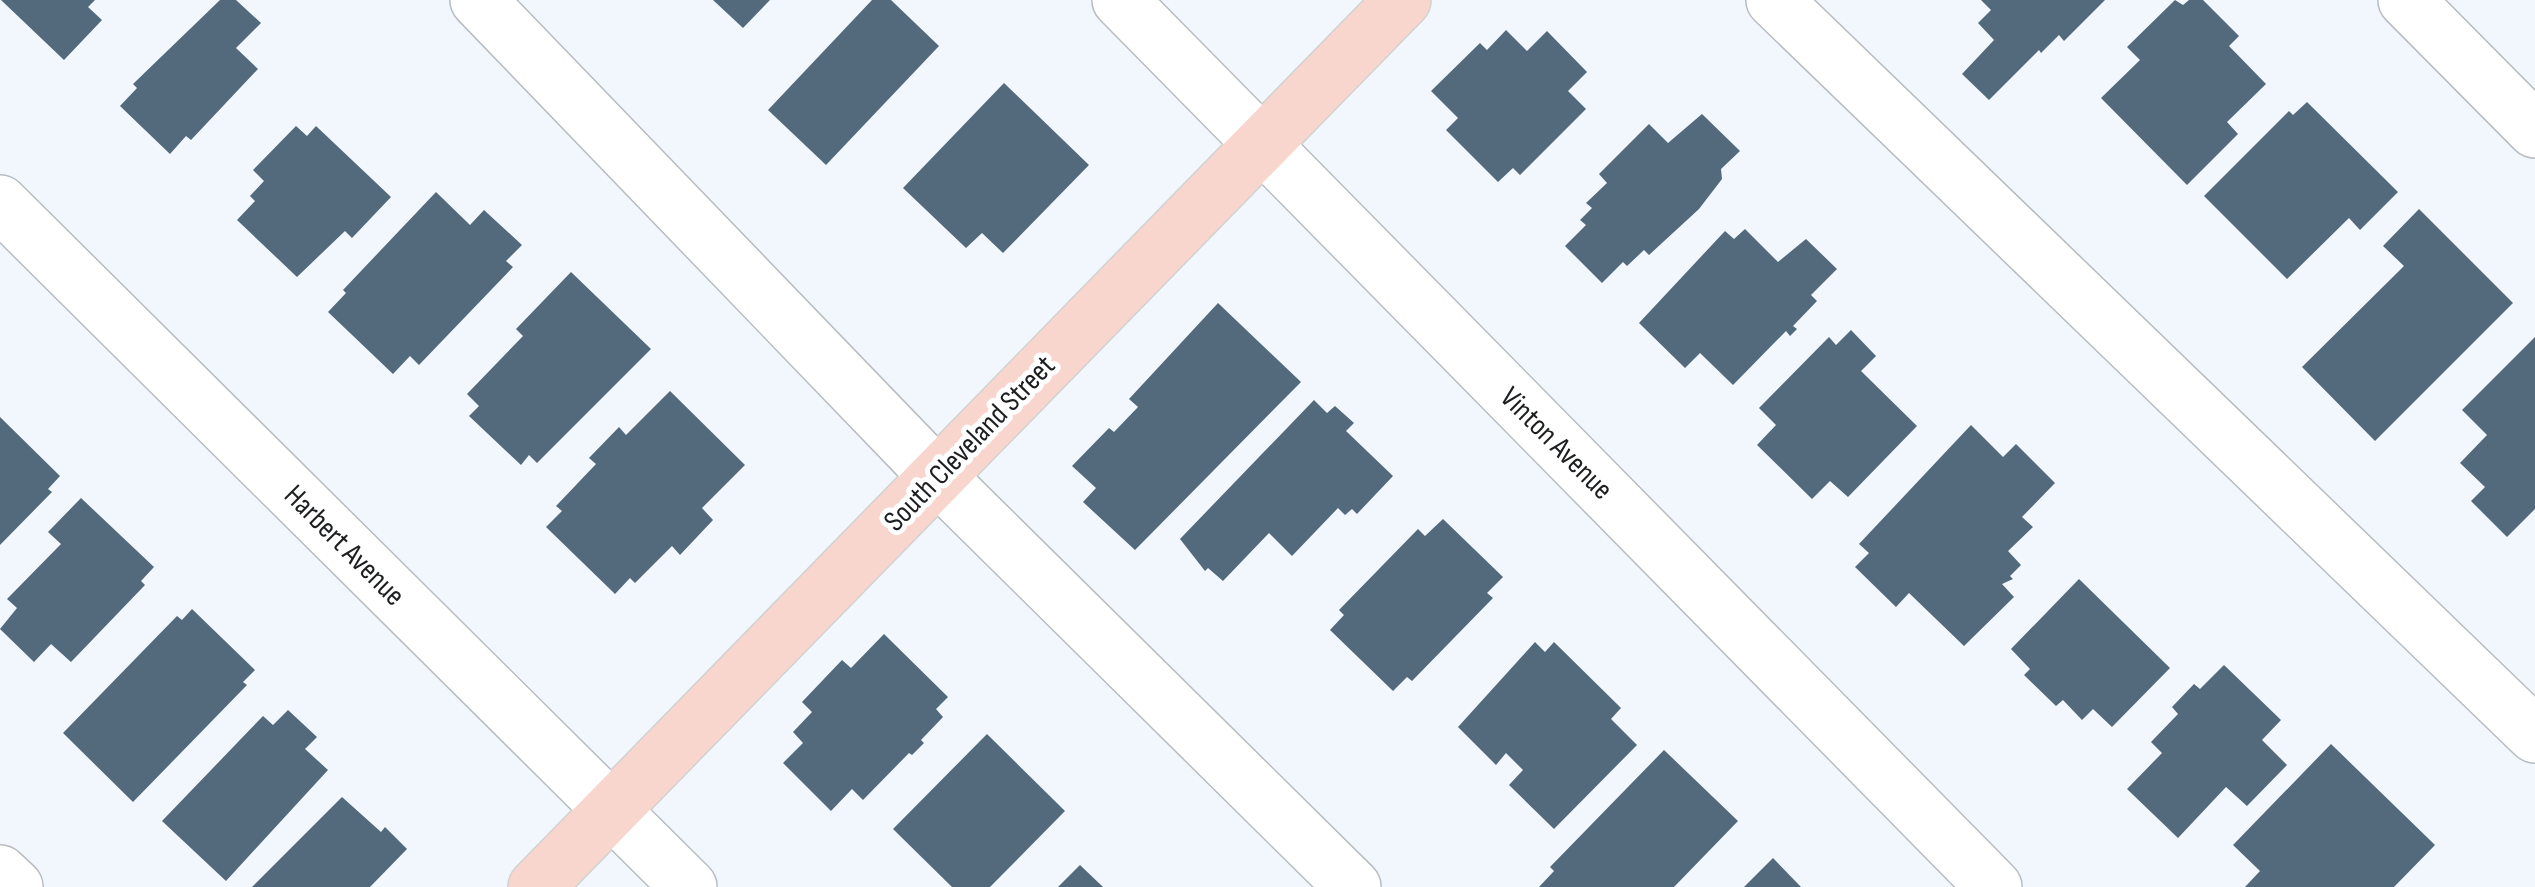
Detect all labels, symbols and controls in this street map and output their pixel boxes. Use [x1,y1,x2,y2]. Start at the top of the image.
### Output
street label: South Cleveland Street [877,348,1063,539]
street label: Vinton Avenue [1492,380,1620,508]
street label: Harbert Avenue [276,478,412,614]

